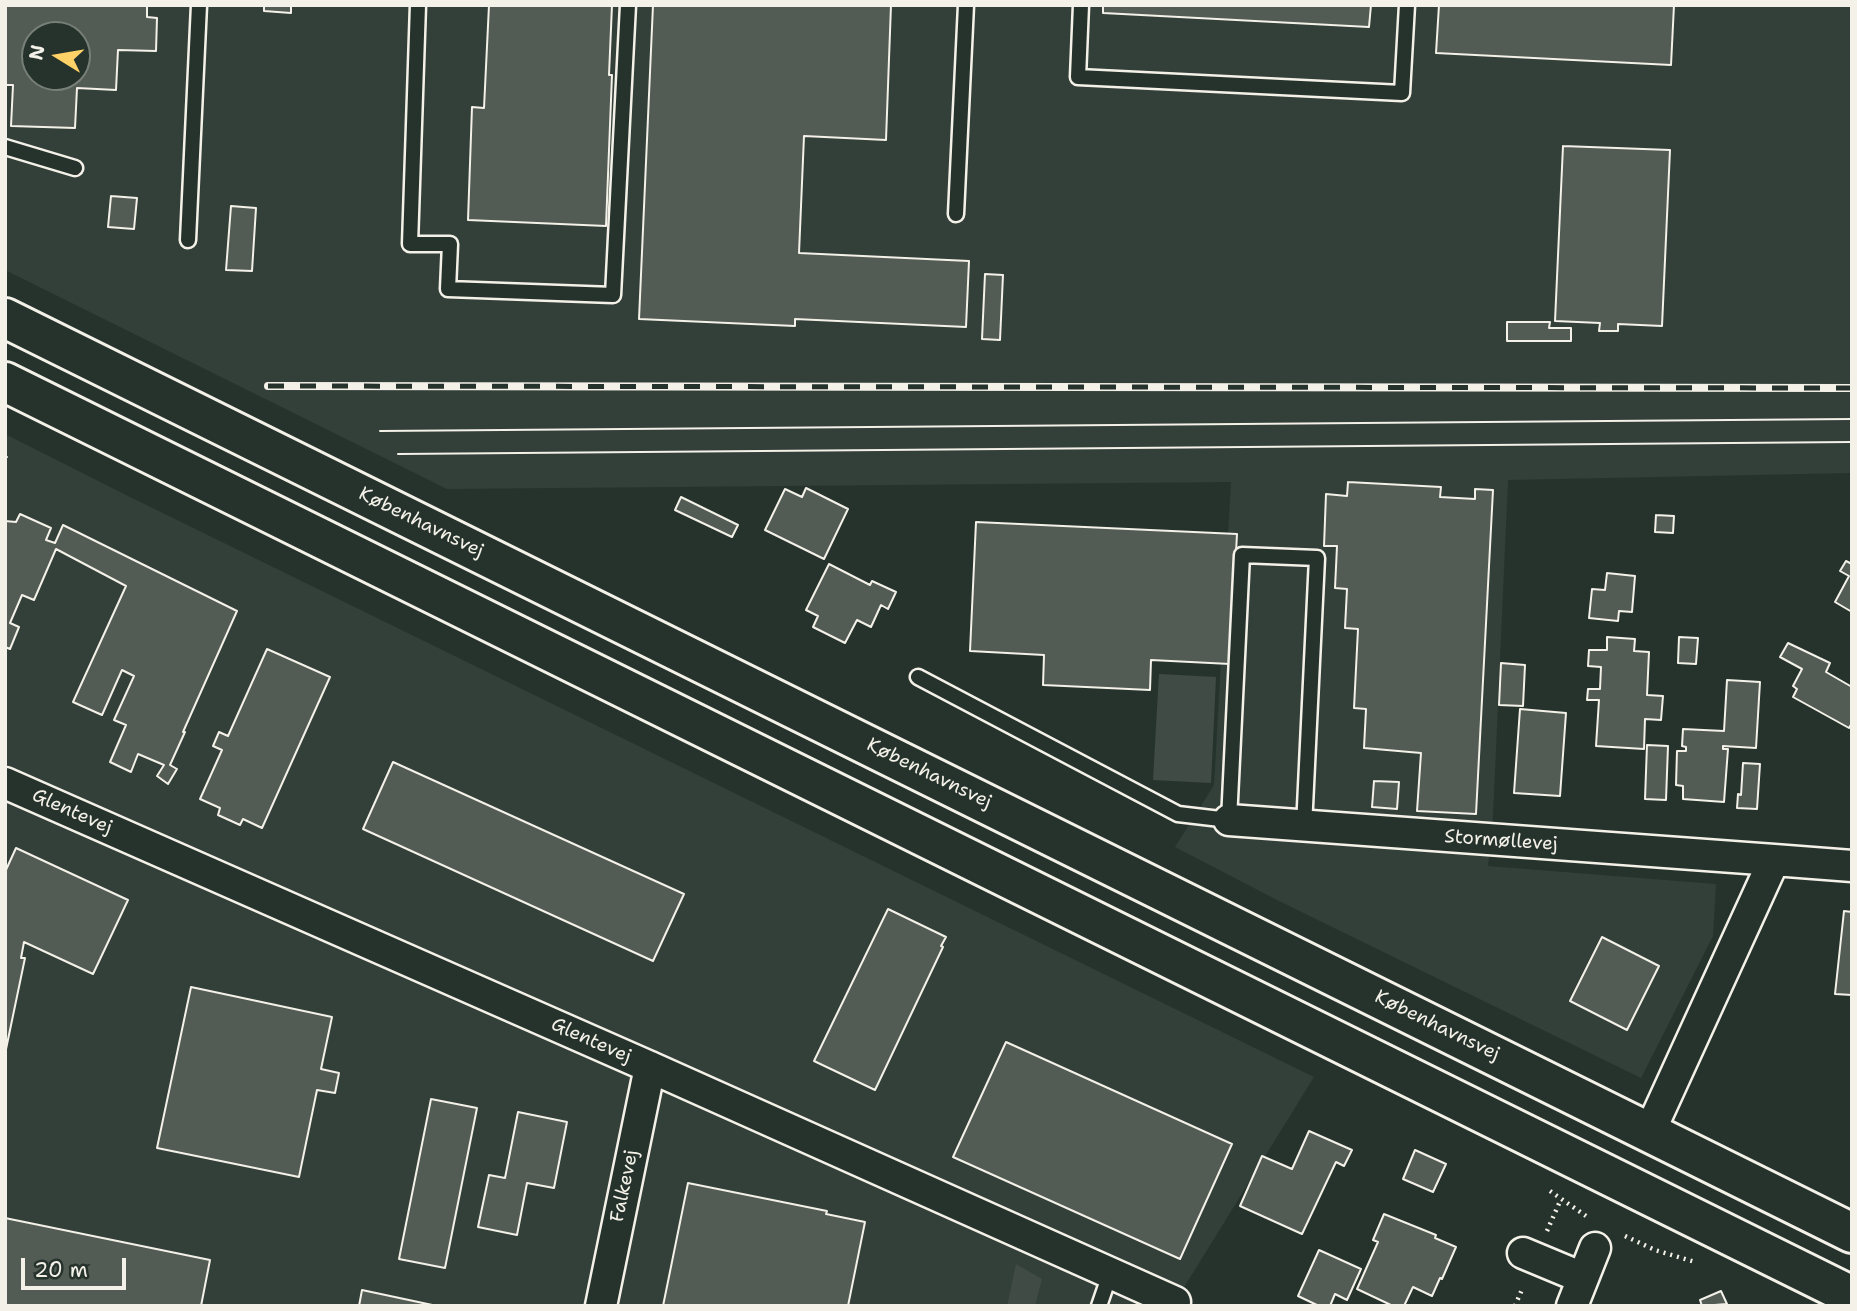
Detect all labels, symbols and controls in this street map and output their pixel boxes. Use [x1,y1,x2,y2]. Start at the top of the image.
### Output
north arrow [21,21,91,91]
text: N [23,43,51,62]
street label: Københavnsvej [355,483,487,563]
street label: Københavnsvej [863,734,995,814]
street label: Glentevej [28,784,116,840]
street label: Stormøllevej [1444,826,1558,856]
street label: Københavnsvej [1371,986,1503,1066]
street label: Glentevej [547,1013,635,1069]
street label: Falkevej [606,1148,644,1224]
scale bar [24,1244,130,1288]
text: 20 m [34,1256,88,1284]

